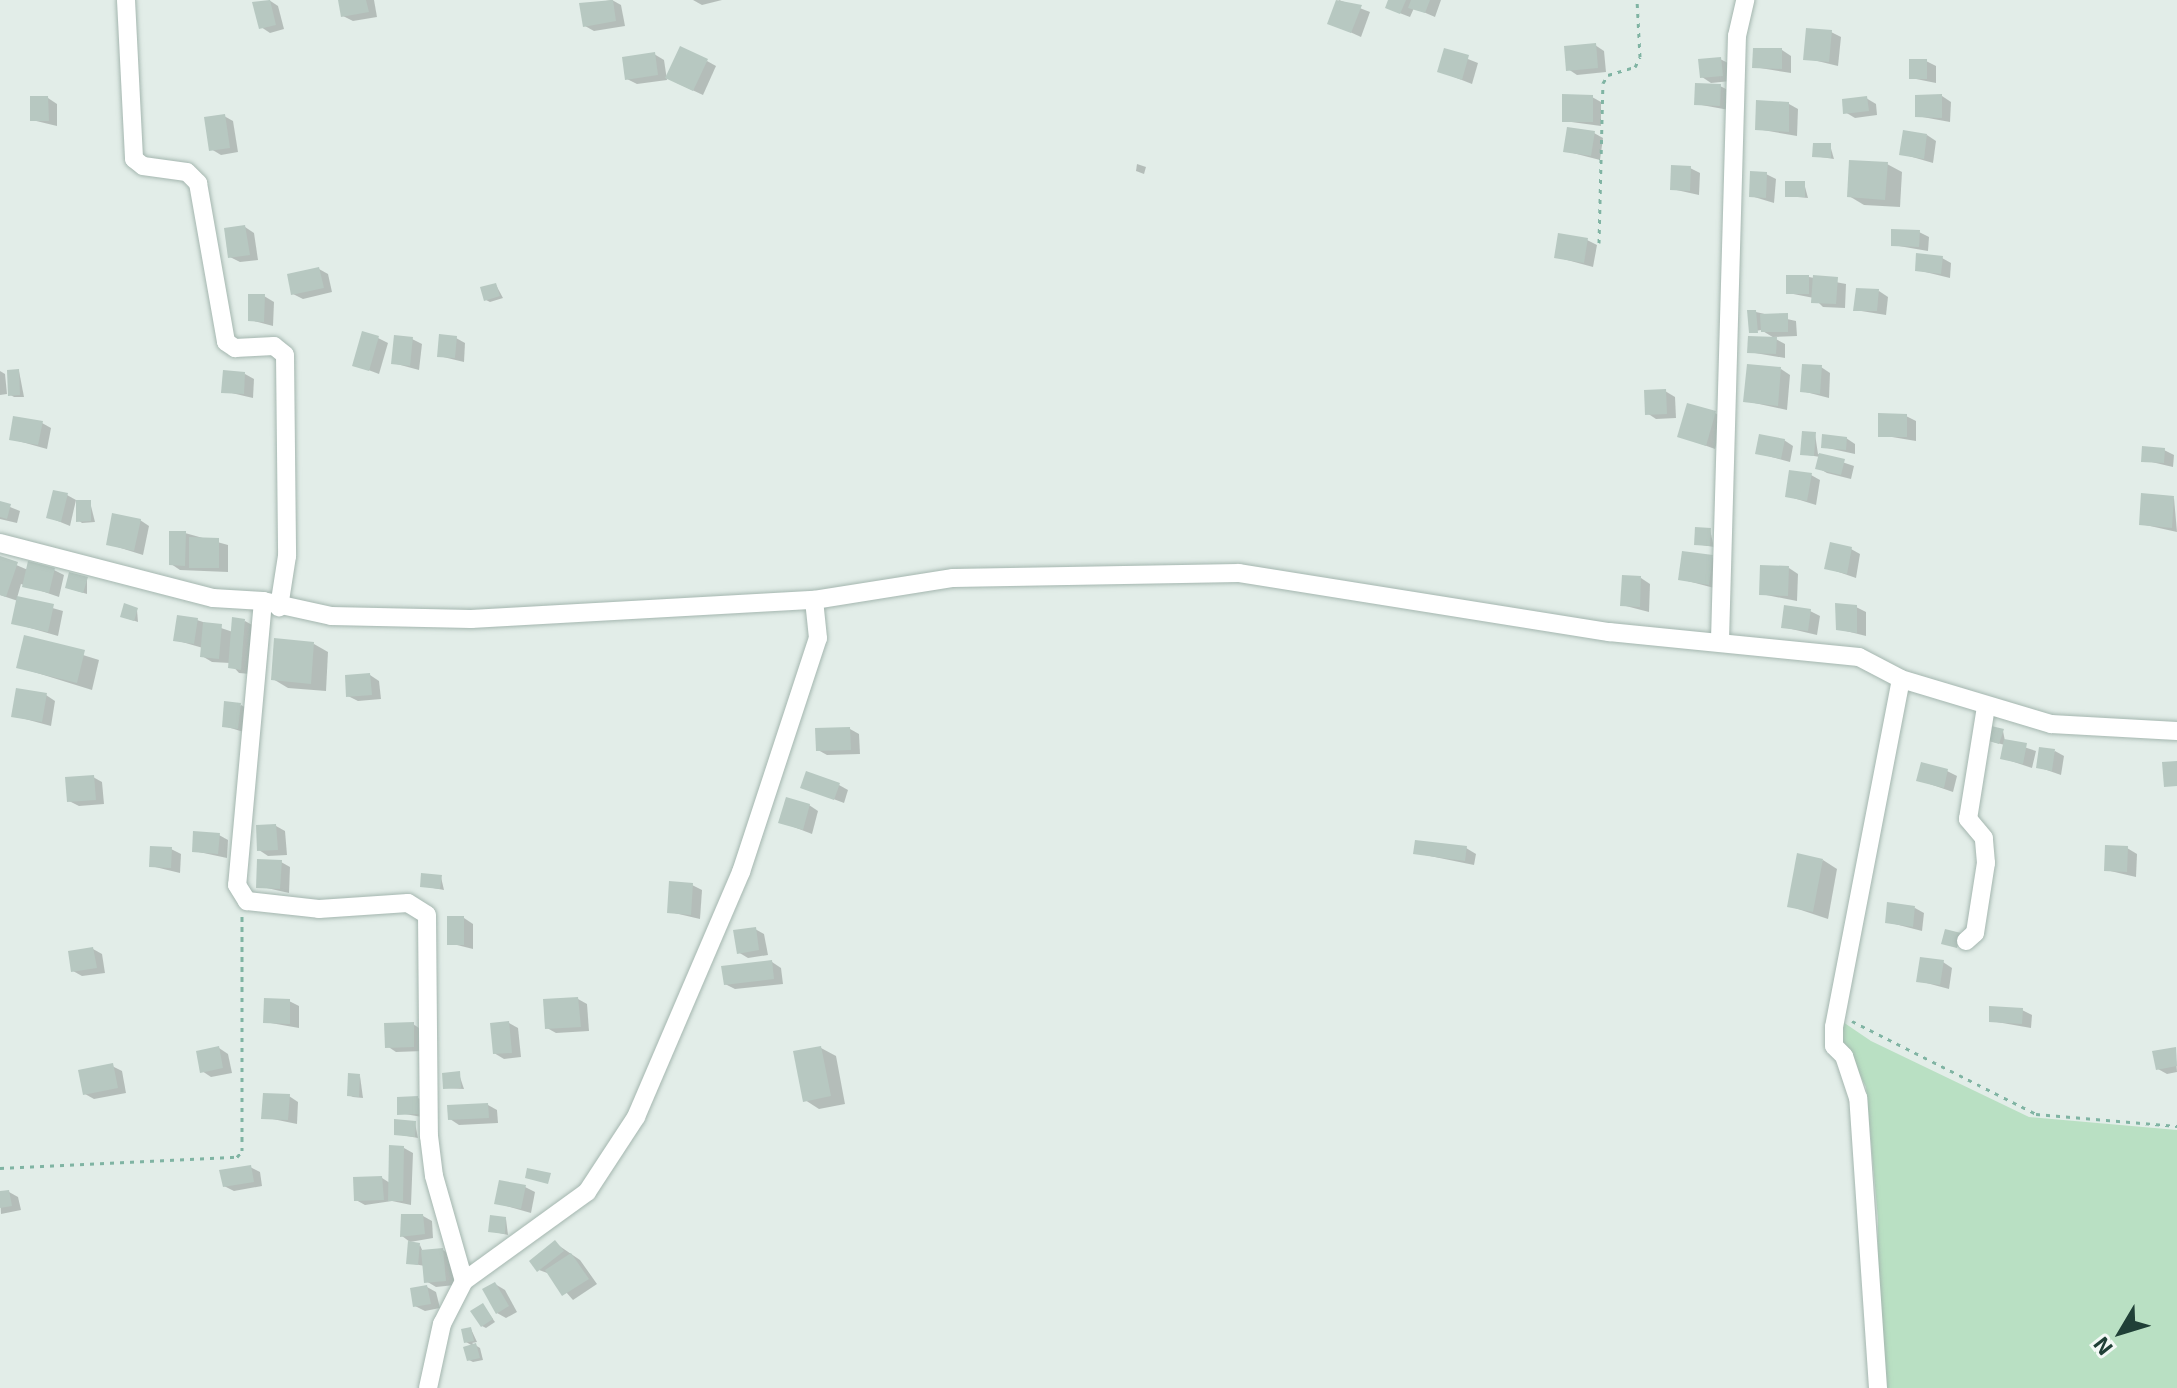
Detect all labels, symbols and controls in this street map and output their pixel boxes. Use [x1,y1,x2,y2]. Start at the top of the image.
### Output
north arrow [2081,1292,2161,1372]
text: N [2087,1333,2117,1361]

